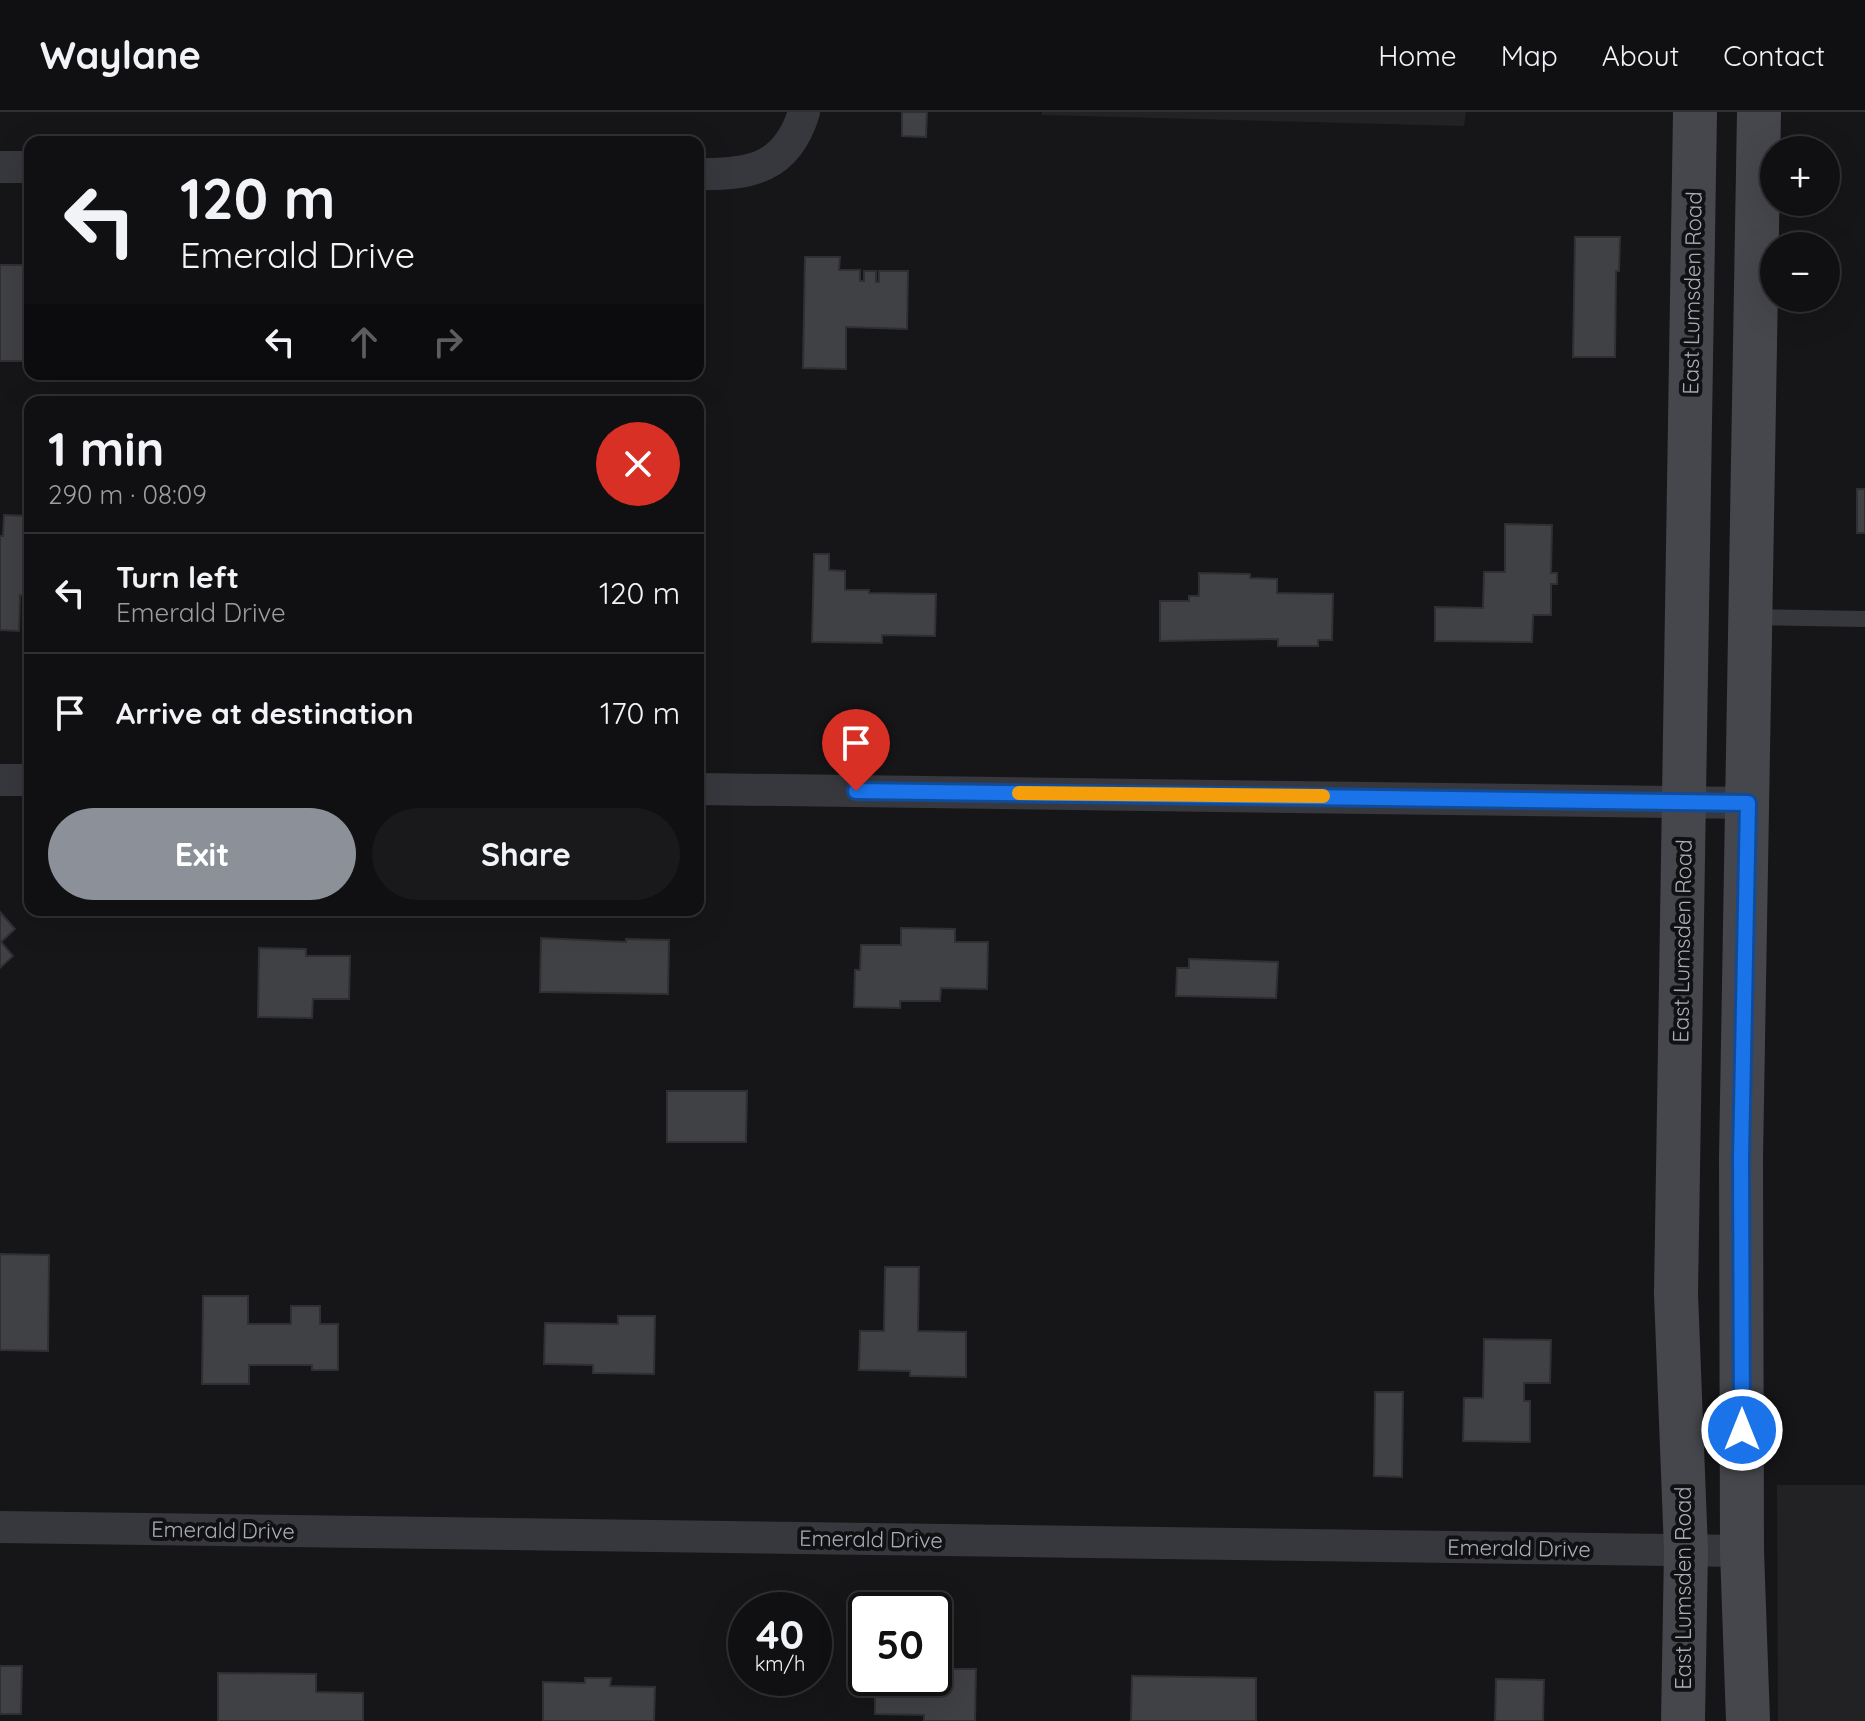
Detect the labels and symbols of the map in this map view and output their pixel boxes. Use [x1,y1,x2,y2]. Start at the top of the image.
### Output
street label: East Lumsden Road [1676,191,1708,395]
pin [822,709,890,791]
street label: East Lumsden Road [1666,839,1698,1043]
position arrow [1700,1388,1784,1472]
street label: East Lumsden Road [1669,1486,1697,1690]
street label: Emerald Drive [151,1515,295,1545]
street label: Emerald Drive [799,1524,943,1554]
street label: Emerald Drive [1447,1533,1591,1563]
speed limit sign: 50 [848,1592,952,1696]

